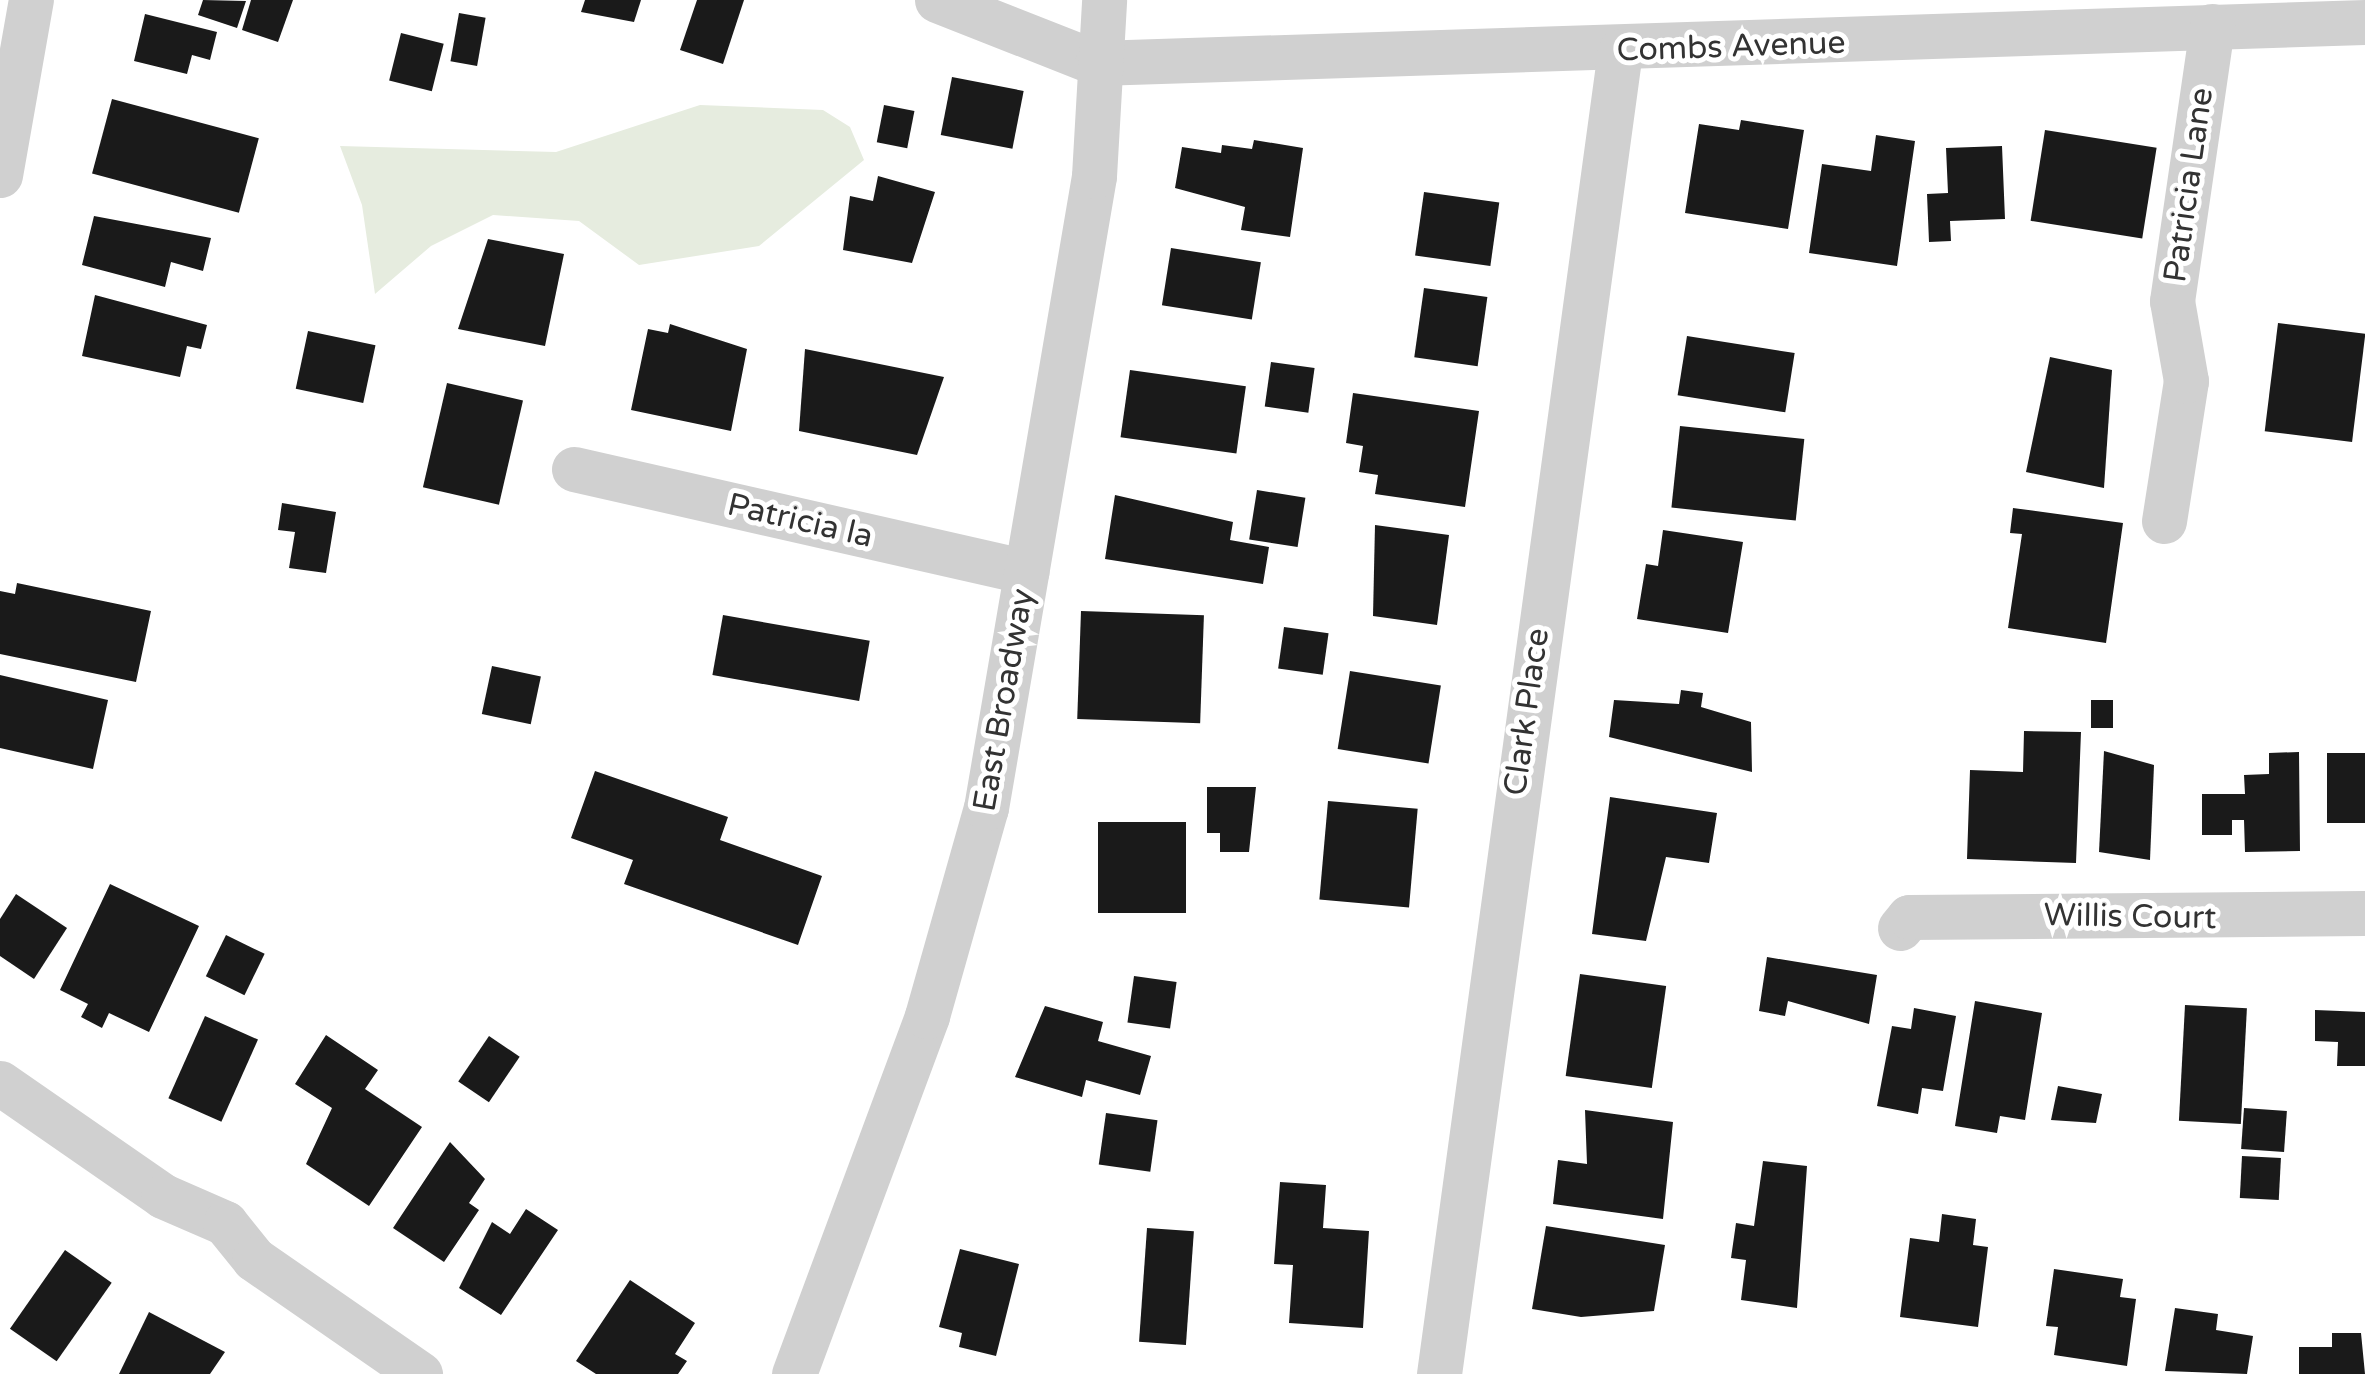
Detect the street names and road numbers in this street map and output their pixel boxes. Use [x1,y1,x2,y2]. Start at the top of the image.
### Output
street label: Combs Avenue [1616,24,1846,70]
street label: Patricia Lane [2156,85,2222,285]
street label: Patricia la [724,486,876,556]
street label: East Broadway [966,586,1042,814]
street label: Clark Place [1496,626,1558,798]
street label: Willis Court [2043,896,2217,938]

